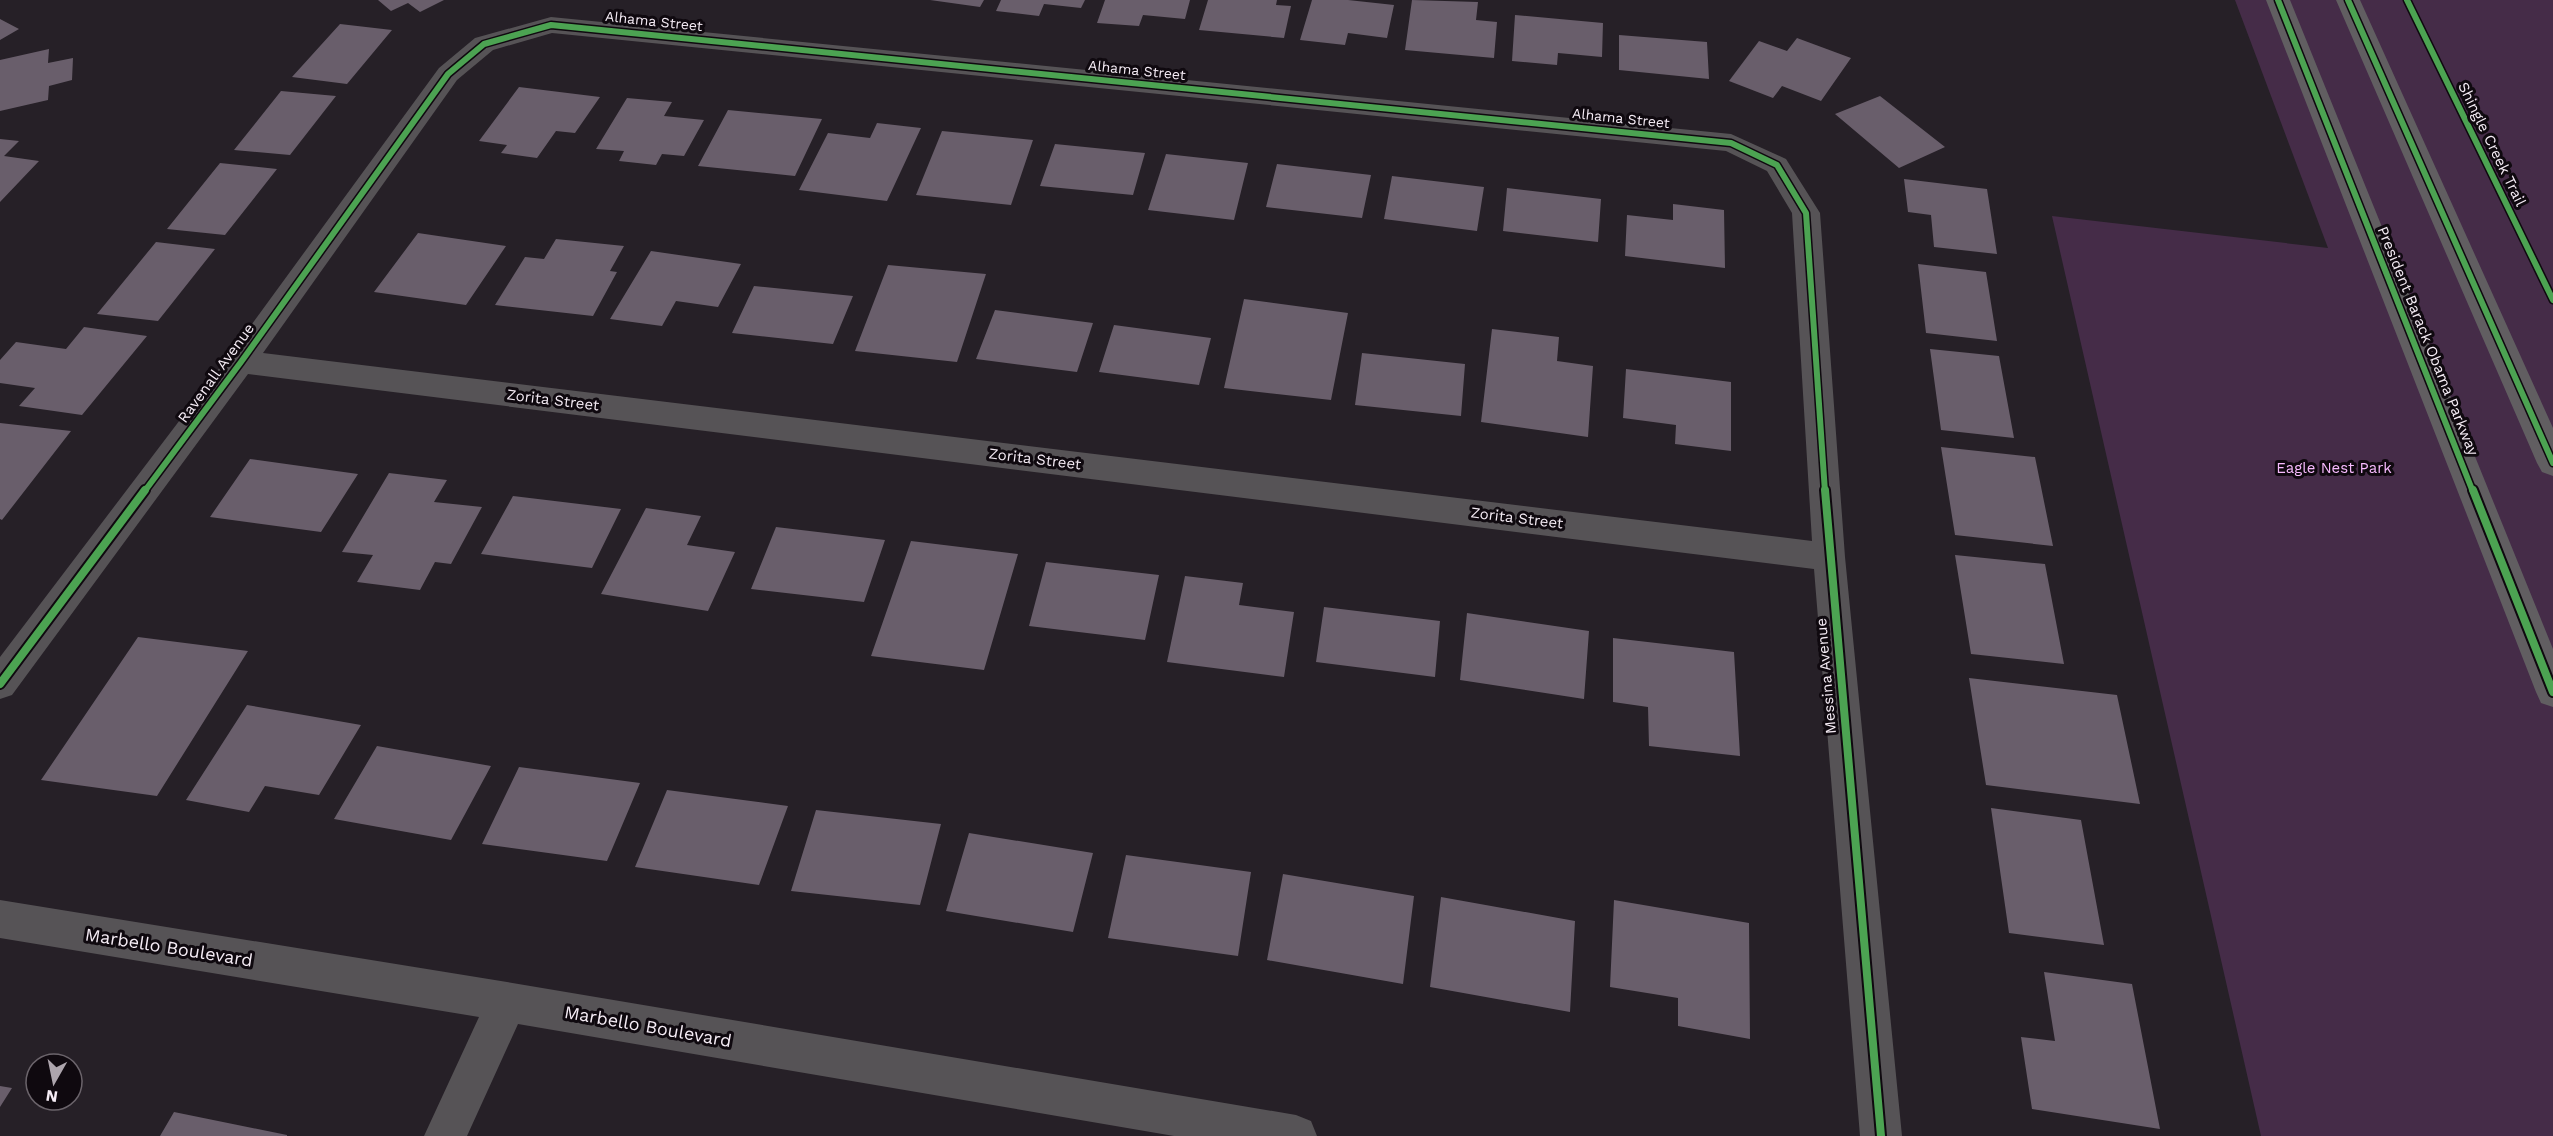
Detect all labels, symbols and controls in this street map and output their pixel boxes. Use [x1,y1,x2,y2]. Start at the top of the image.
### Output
street label: Alhama Street [604,8,704,34]
street label: Alhama Street [1087,57,1187,83]
street label: Shingle Creek Trail [2454,79,2530,209]
street label: Alhama Street [1571,105,1671,131]
street label: President Barack Obama Parkway [2374,224,2482,458]
street label: Ravenall Avenue [174,320,258,426]
street label: Zorita Street [506,385,601,415]
street label: Zorita Street [988,444,1083,474]
park label: Eagle Nest Park [2276,459,2392,477]
street label: Zorita Street [1470,503,1565,533]
street label: Messina Avenue [1812,617,1840,735]
street label: Marbello Boulevard [84,923,254,971]
street label: Marbello Boulevard [563,1001,733,1051]
north arrow [24,1052,84,1112]
text: N [44,1086,59,1107]

